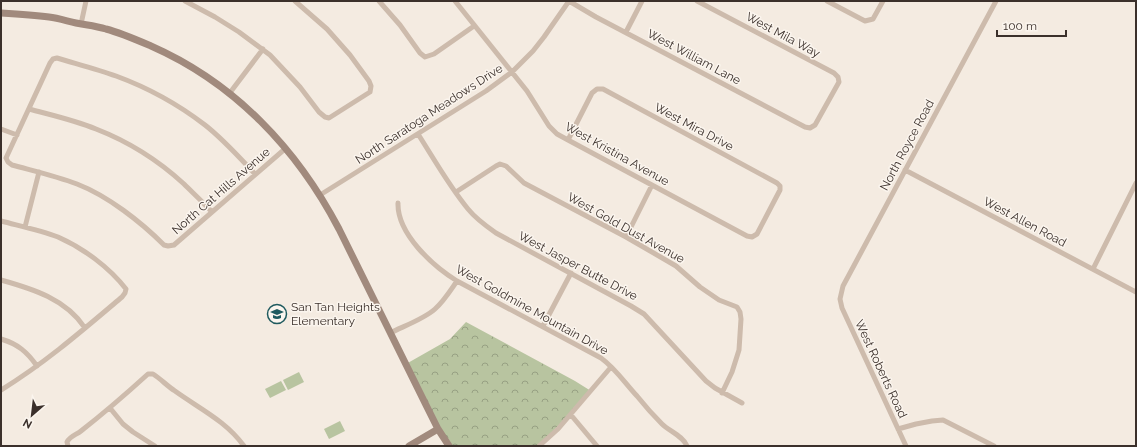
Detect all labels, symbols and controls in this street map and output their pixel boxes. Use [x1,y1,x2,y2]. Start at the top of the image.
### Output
street label: West Mila Way [743,10,823,61]
scale bar [997,12,1066,38]
text: 100 m [1003,19,1037,33]
street label: West William Lane [645,26,743,88]
street label: North Saratoga Meadows Drive [353,61,505,167]
street label: North Royce Road [877,97,937,193]
street label: West Mira Drive [652,100,736,154]
street label: West Kristina Avenue [562,120,672,188]
street label: North Cat Hills Avenue [169,145,273,237]
street label: West Gold Dust Avenue [565,190,687,266]
street label: West Allen Road [981,194,1069,250]
street label: West Jasper Butte Drive [516,229,640,303]
street label: West Goldmine Mountain Drive [453,262,611,358]
place label: San Tan Heights Elementary [291,300,380,328]
school or university icon: San Tan Heights Elementary [266,303,288,325]
street label: West Roberts Road [852,318,910,420]
north arrow [12,395,52,435]
text: N [21,416,34,431]

